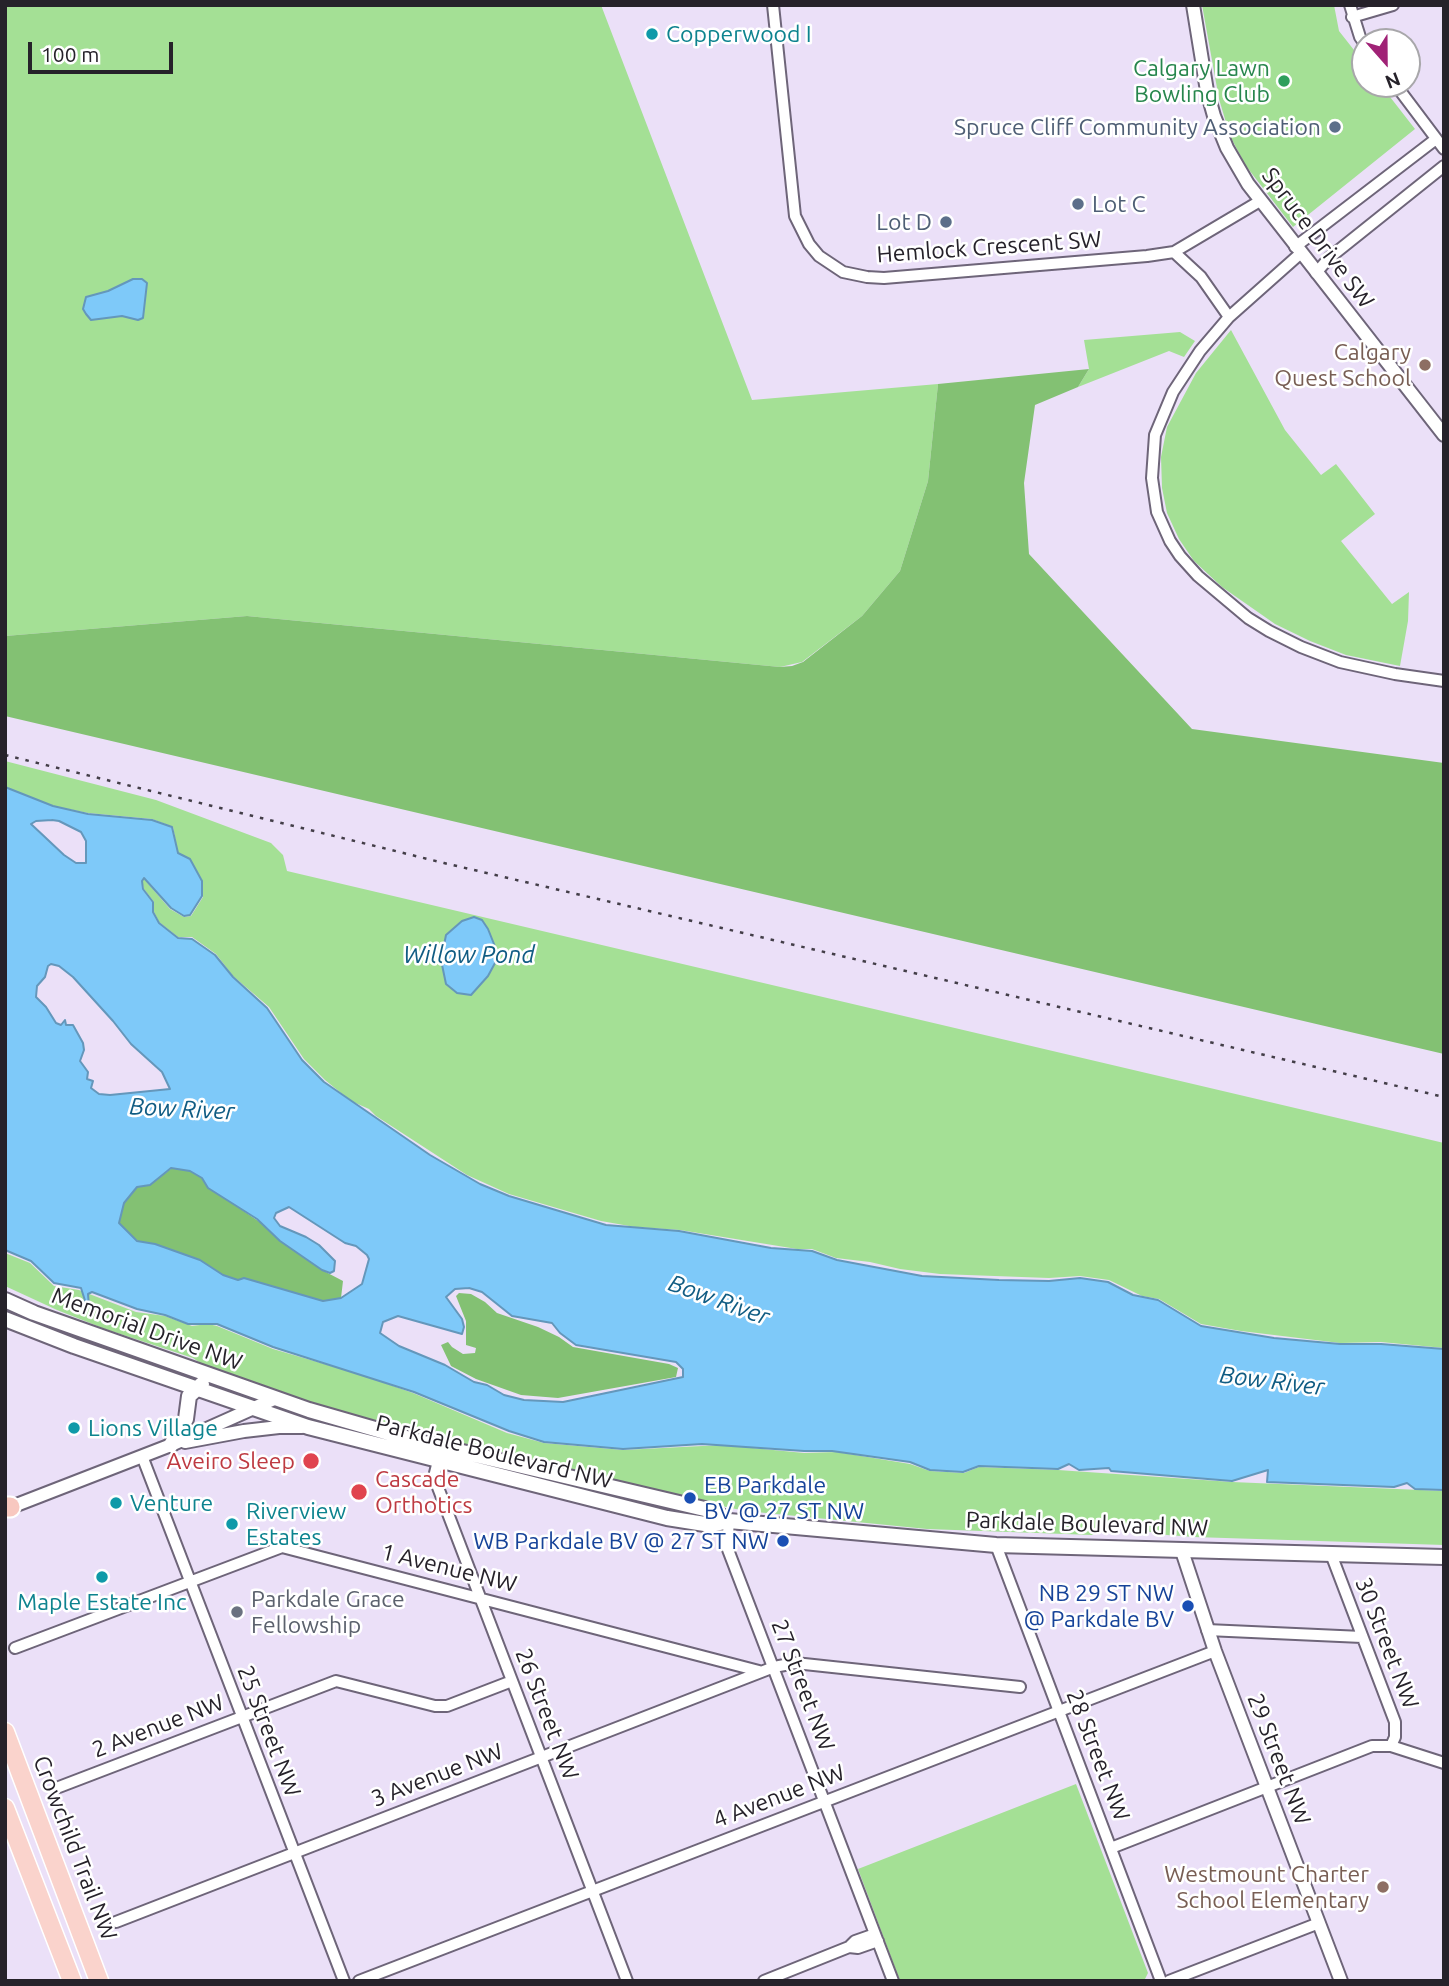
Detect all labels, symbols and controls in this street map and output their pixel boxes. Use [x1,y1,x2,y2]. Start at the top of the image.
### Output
place label: Copperwood I [666,20,812,48]
marker: Copperwood I [644,26,660,42]
scale bar [32,28,177,72]
north arrow [1351,28,1421,98]
text: 100 m [41,42,99,66]
place label: Calgary Lawn Bowling Club [1133,54,1270,108]
text: N [1382,68,1403,94]
marker: Calgary Lawn Bowling Club [1276,73,1292,89]
place label: Spruce Cliff Community Association [954,113,1321,141]
marker: Spruce Cliff Community Association [1327,119,1343,135]
street label: Spruce Drive SW [1256,162,1380,314]
place label: Lot C [1092,190,1146,218]
marker: Lot C [1070,196,1086,212]
place label: Lot D [876,208,932,236]
marker: Lot D [938,214,954,230]
street label: Hemlock Crescent SW [876,225,1102,269]
place label: Calgary Quest School [1274,338,1411,392]
marker: Calgary Quest School [1417,357,1433,373]
water label: Willow Pond [403,941,535,969]
water label: Bow River [129,1092,235,1126]
water label: Bow River [665,1268,773,1332]
street label: Memorial Drive NW [48,1282,246,1376]
water label: Bow River [1218,1360,1326,1402]
street label: Parkdale Boulevard NW [373,1409,615,1495]
place label: Lions Village [88,1414,218,1442]
marker: Lions Village [66,1420,82,1436]
place label: Aveiro Sleep [167,1447,295,1475]
marker: Aveiro Sleep [301,1451,321,1471]
place label: Cascade Orthotics [375,1465,472,1519]
place label: EB Parkdale BV @ 27 ST NW [704,1471,864,1525]
marker: Cascade Orthotics [349,1482,369,1502]
place label: Venture [130,1489,213,1517]
marker: EB Parkdale BV @ 27 ST NW [682,1490,698,1506]
marker: Venture [108,1495,124,1511]
place label: Riverview Estates [246,1497,346,1551]
street label: Parkdale Boulevard NW [965,1506,1209,1542]
marker: Riverview Estates [224,1516,240,1532]
place label: WB Parkdale BV @ 27 ST NW [473,1527,769,1555]
marker: WB Parkdale BV @ 27 ST NW [775,1533,791,1549]
street label: 1 Avenue NW [378,1538,520,1598]
marker: Maple Estate Inc [94,1569,110,1585]
street label: 30 Street NW [1349,1573,1425,1713]
place label: NB 29 ST NW @ Parkdale BV [1023,1579,1174,1633]
place label: Parkdale Grace Fellowship [251,1585,405,1639]
place label: Maple Estate Inc [17,1588,187,1616]
marker: NB 29 ST NW @ Parkdale BV [1180,1598,1196,1614]
marker: Parkdale Grace Fellowship [229,1604,245,1620]
street label: 27 Street NW [765,1615,841,1755]
street label: 26 Street NW [509,1644,585,1784]
street label: 25 Street NW [231,1661,307,1801]
street label: 28 Street NW [1060,1685,1136,1825]
street label: 2 Avenue NW [88,1688,228,1764]
street label: 29 Street NW [1241,1689,1317,1829]
street label: 3 Avenue NW [367,1737,507,1813]
street label: Crowchild Trail NW [27,1752,123,1944]
street label: 4 Avenue NW [709,1758,849,1834]
place label: Westmount Charter School Elementary [1164,1860,1369,1914]
marker: Westmount Charter School Elementary [1375,1879,1391,1895]

